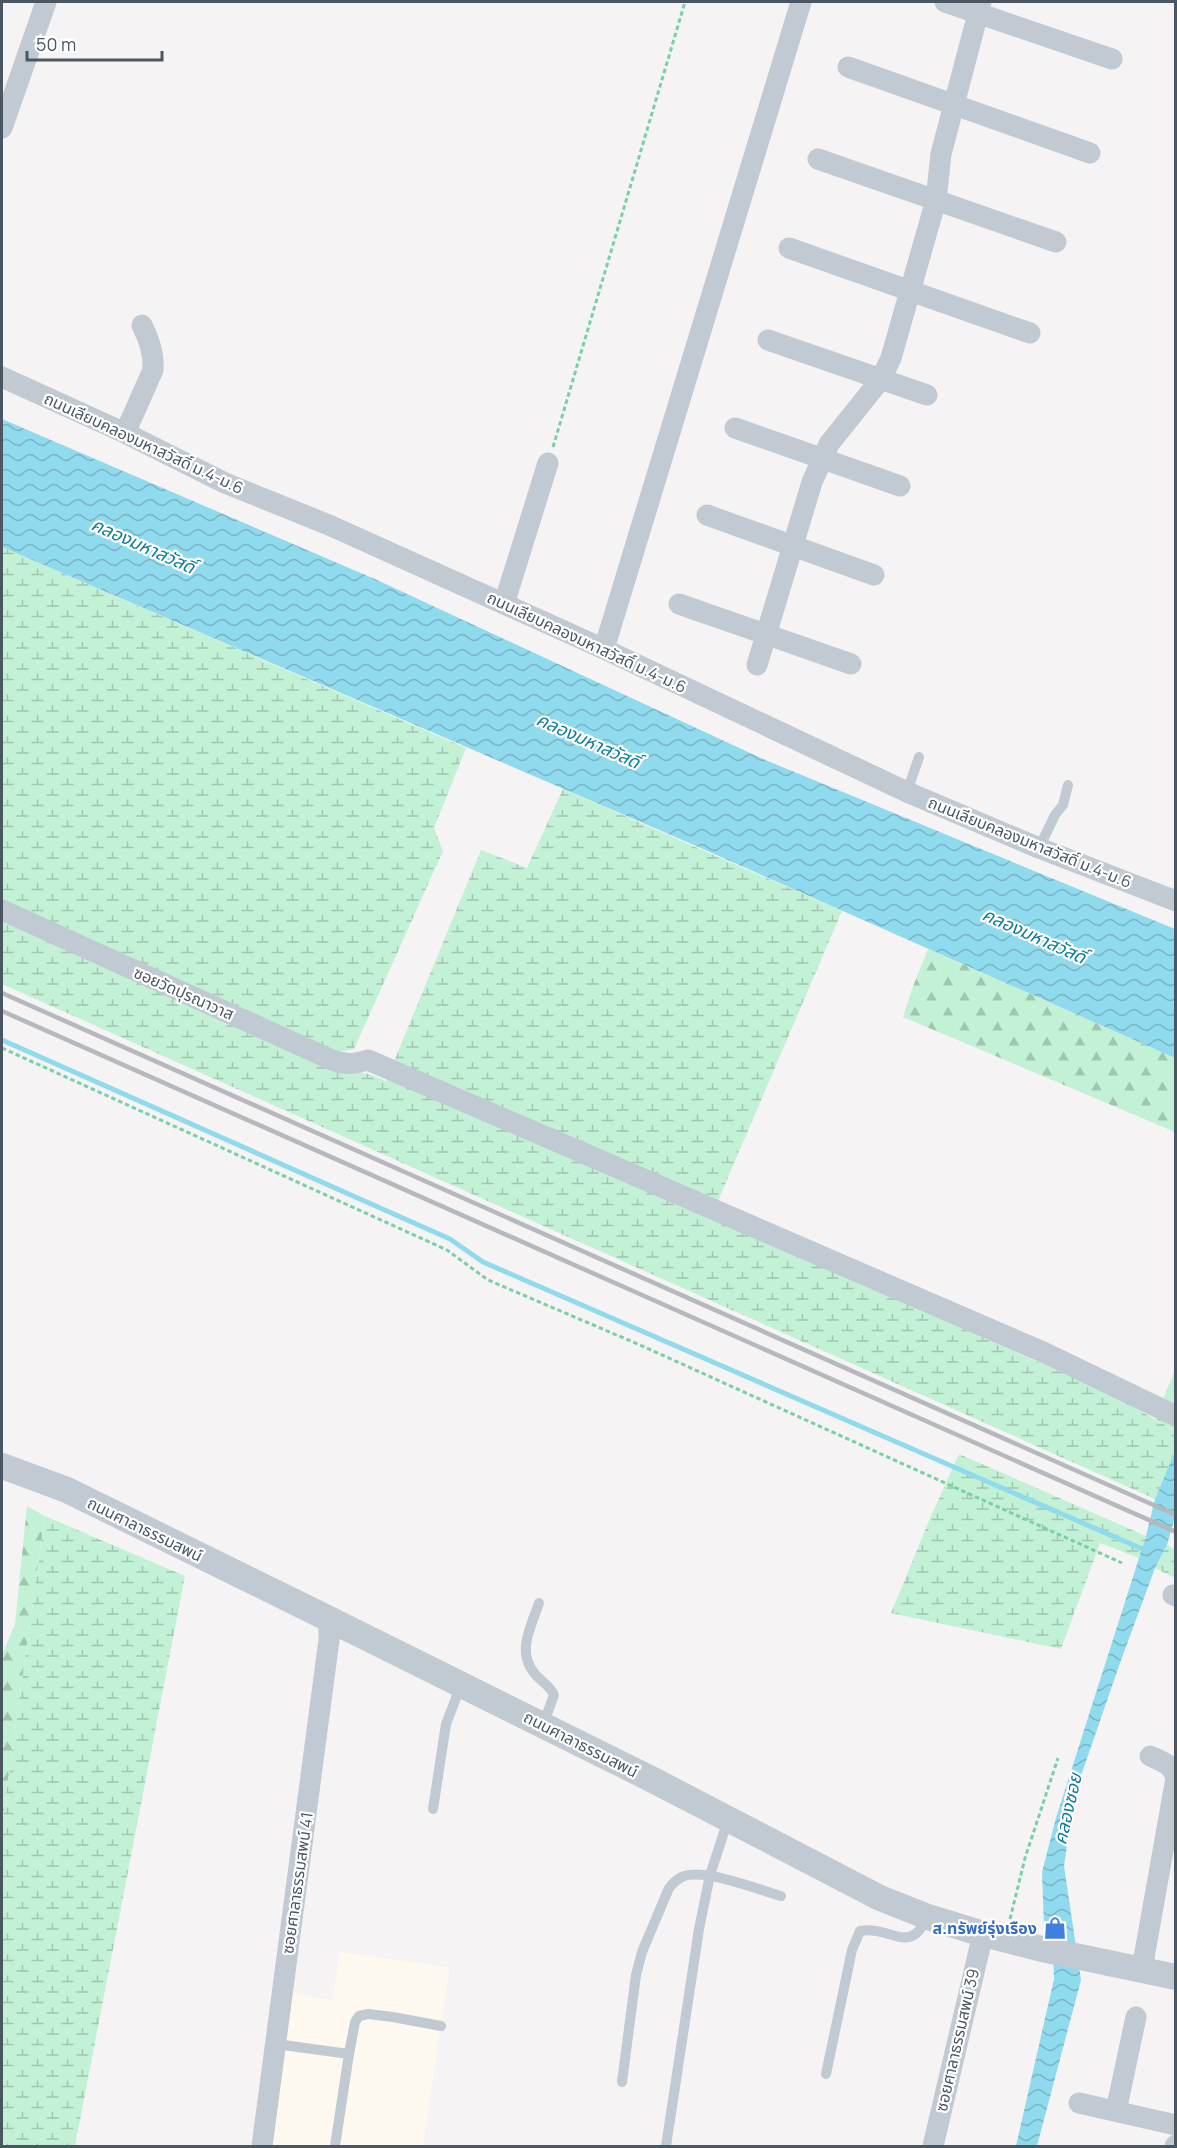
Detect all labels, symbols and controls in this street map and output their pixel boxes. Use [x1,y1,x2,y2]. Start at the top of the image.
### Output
scale bar [27,24,162,62]
text: 50 m [36,32,76,56]
street label: ถนนเลียบคลองมหาสวัสดิ์ ม.4-ม.6 [41,387,247,499]
water label: คลองมหาสวัสดิ์ [88,512,203,581]
street label: ถนนเลียบคลองมหาสวัสดิ์ ม.4-ม.6 [484,586,690,698]
water label: คลองมหาสวัสดิ์ [533,707,648,776]
street label: ถนนเลียบคลองมหาสวัสดิ์ ม.4-ม.6 [925,791,1135,893]
water label: คลองมหาสวัสดิ์ [979,902,1094,971]
street label: ซอยวัดปุรณาวาส [130,961,238,1025]
street label: ถนนศาลาธรรมสพน์ [84,1492,206,1566]
street label: ถนนศาลาธรรมสพน์ [520,1706,642,1782]
water label: คลองซอย [1047,1770,1087,1847]
street label: ซอยศาลาธรรมสพน์ 41 [276,1811,318,1955]
shop icon: ส.ทรัพย์รุ่งเรือง [1042,1915,1068,1941]
place label: ส.ทรัพย์รุ่งเรือง [933,1917,1037,1939]
street label: ซอยศาลาธรรมสพน์ 39 [930,1966,984,2114]

